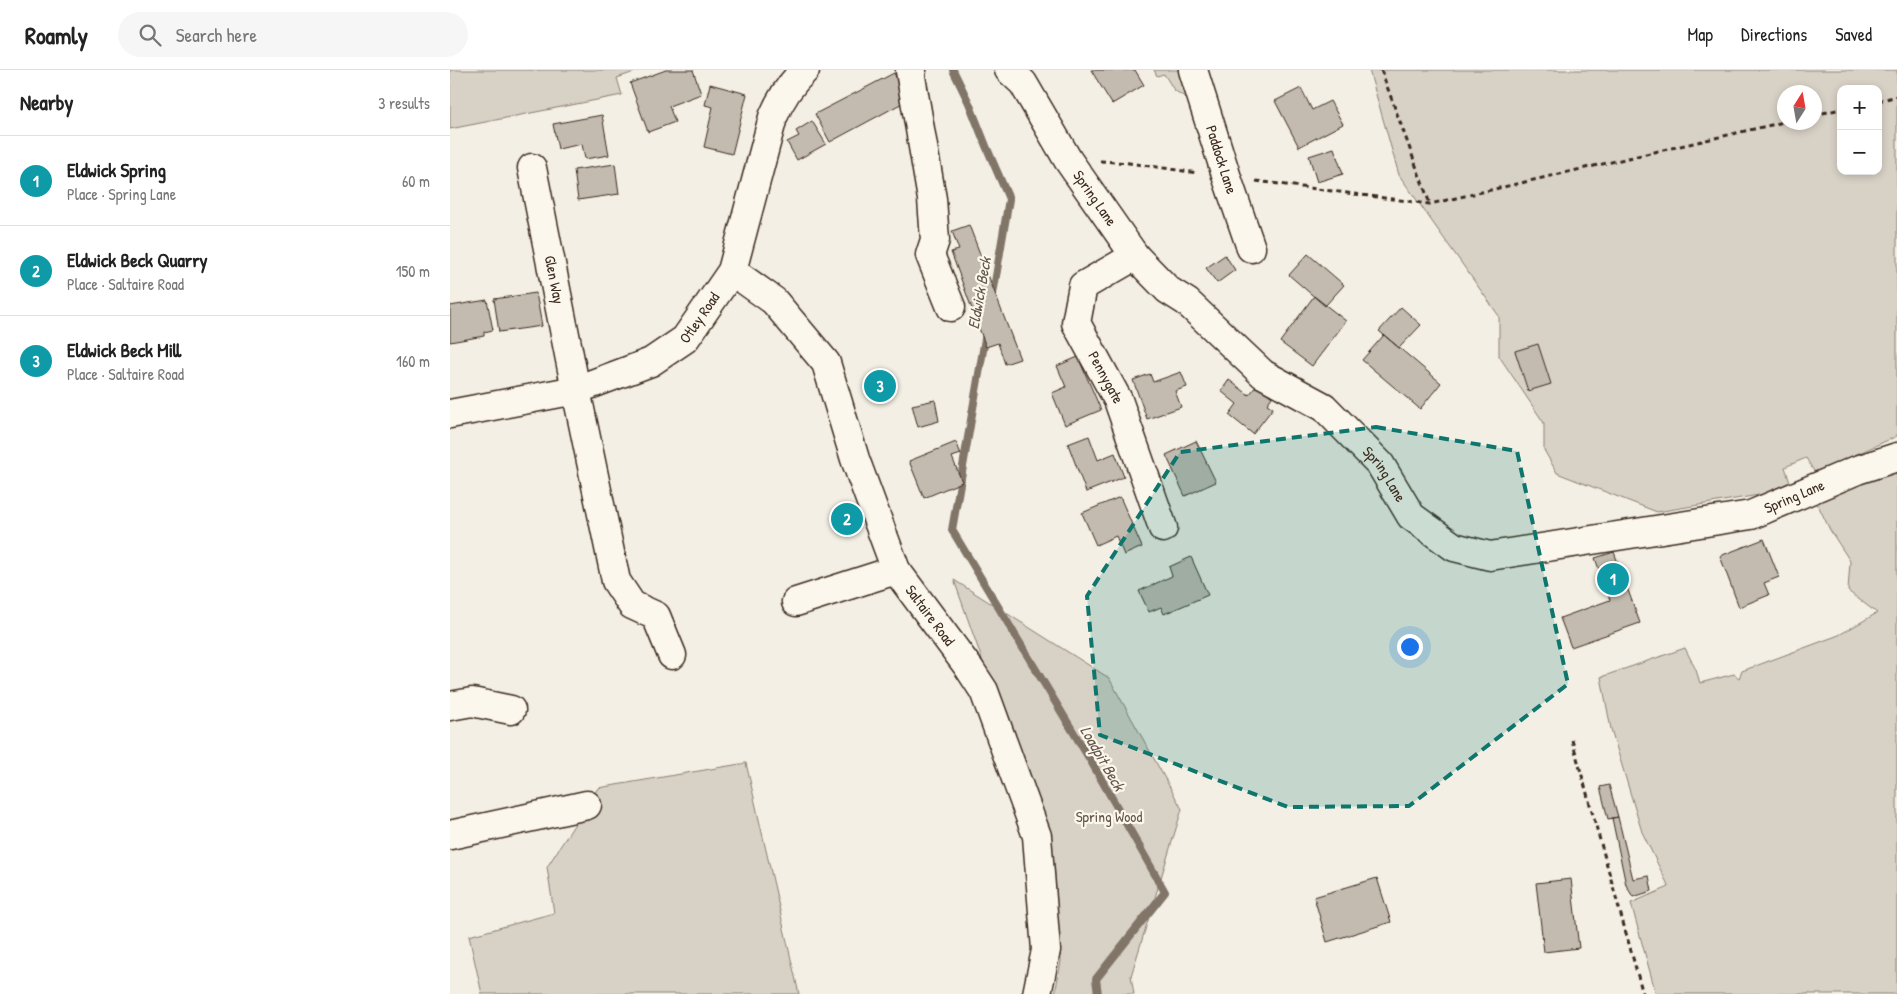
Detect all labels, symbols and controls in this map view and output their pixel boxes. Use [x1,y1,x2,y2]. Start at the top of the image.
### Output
search box [118,12,468,57]
text: Roamly [25,19,88,51]
icon: search [136,21,164,49]
text: Search here [176,22,257,48]
text: Map [1688,22,1713,47]
text: Directions [1741,22,1807,47]
text: Saved [1835,22,1872,47]
north arrow [1777,85,1822,130]
map controls [1837,85,1882,175]
button: + [1837,85,1882,130]
text: Nearby [20,88,73,117]
text: 3 results [378,92,430,114]
street label: Paddock Lane [1201,123,1243,196]
button: − [1837,130,1882,175]
text: Eldwick Spring [67,157,166,183]
street label: Spring Lane [1068,166,1122,230]
text: 1 [33,170,39,192]
text: 60 m [402,170,430,192]
text: Place · Spring Lane [67,183,176,205]
text: Eldwick Beck Quarry [67,247,208,273]
street label: Glen Way [540,254,570,306]
water label: Eldwick Beck [962,254,996,331]
text: 2 [32,260,40,282]
text: 150 m [396,260,430,282]
text: Place · Saltaire Road [67,273,184,295]
street label: Otley Road [674,288,724,347]
text: Eldwick Beck Mill [67,337,181,363]
street label: Pennygate [1083,347,1129,406]
text: 3 [32,350,40,372]
text: 160 m [396,350,430,372]
text: Place · Saltaire Road [67,363,184,385]
pin: 3 [864,367,896,405]
street label: Spring Lane [1358,441,1411,506]
street label: Spring Lane [1761,474,1827,518]
pin: 2 [831,500,863,538]
pin: 1 [1597,560,1629,598]
street label: Saltaire Road [901,581,960,650]
your location [1397,634,1423,660]
water label: Loadpit Beck [1076,721,1131,796]
park label: Spring Wood [1076,806,1142,827]

